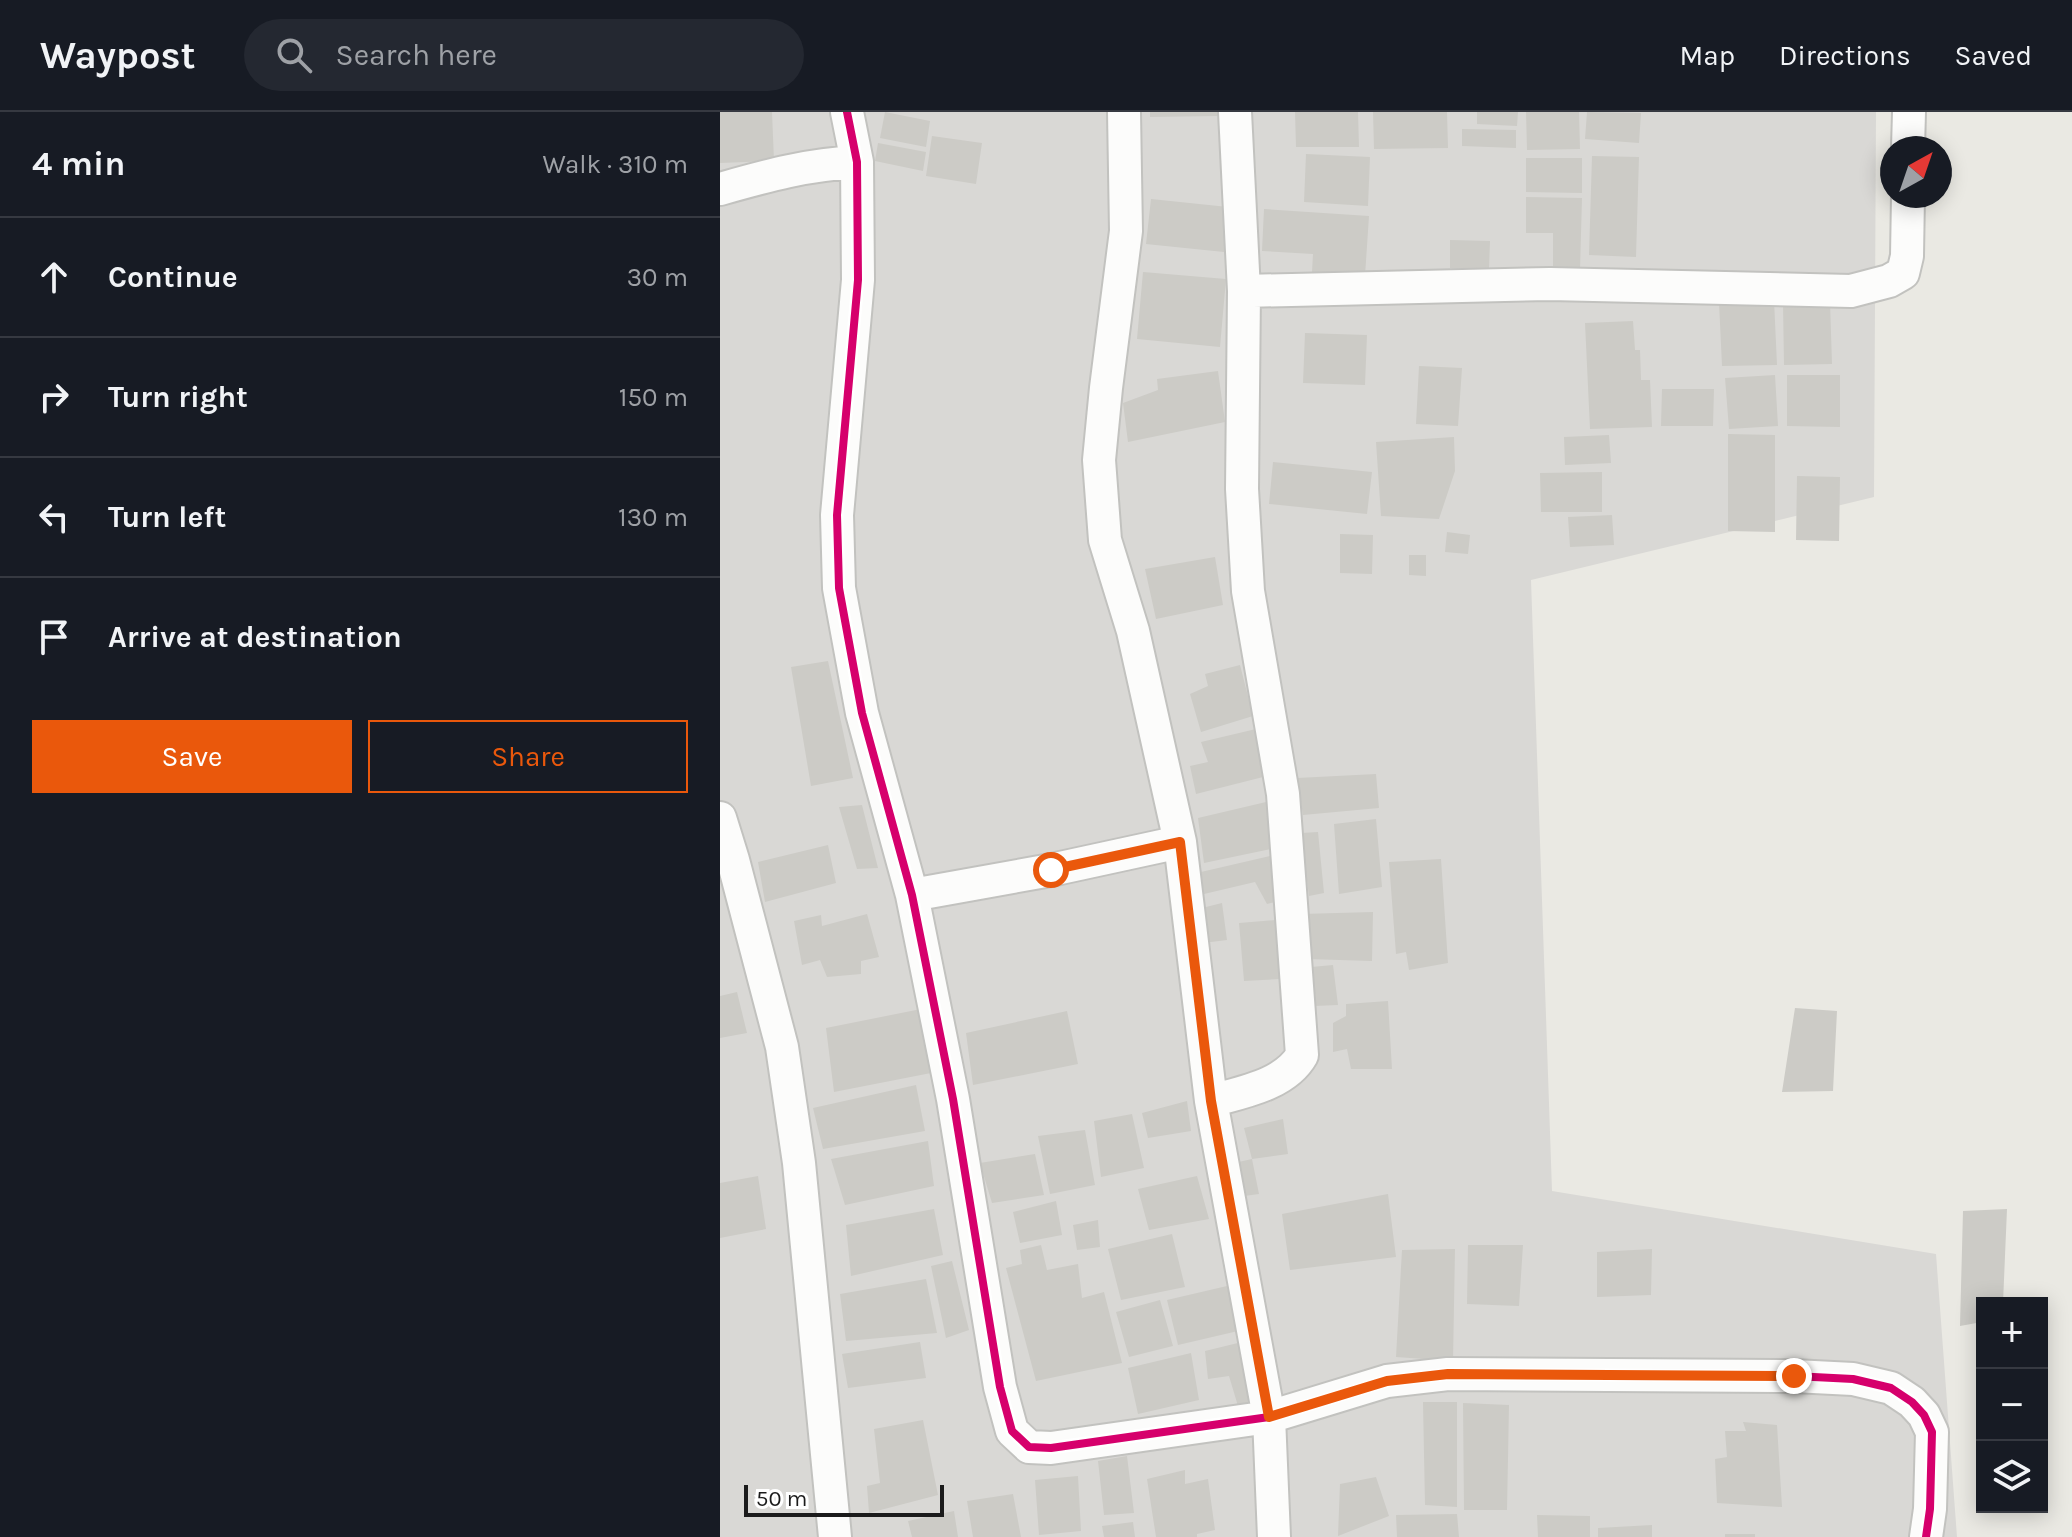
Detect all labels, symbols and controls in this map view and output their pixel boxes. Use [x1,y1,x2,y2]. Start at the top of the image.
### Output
search box [244,19,804,91]
text: Waypost [40,33,196,78]
icon: search [272,33,316,77]
text: Search here [336,37,497,73]
text: Map [1680,39,1735,72]
text: Directions [1779,39,1911,72]
text: Saved [1955,39,2032,72]
north arrow [1880,136,1952,208]
text: 4 min [32,144,125,184]
text: Walk · 310 m [542,149,688,180]
icon: ahead [32,255,76,299]
text: Continue [108,259,238,295]
text: 30 m [627,262,688,293]
icon: right [32,375,76,419]
text: Turn right [108,379,248,415]
text: 150 m [619,382,688,413]
icon: left [32,495,76,539]
text: Turn left [108,499,226,535]
text: 130 m [618,502,688,533]
icon: arrive [32,615,76,659]
text: Arrive at destination [108,619,402,655]
button: Save [32,720,352,793]
button: Share [368,720,688,793]
route start [1033,852,1069,888]
map controls [1976,1297,2048,1513]
button: + [1976,1297,2048,1369]
route end [1776,1358,1812,1394]
button: − [1976,1369,2048,1441]
button: layers [1976,1441,2048,1513]
scale bar [744,1481,944,1517]
text: 50 m [756,1486,807,1512]

